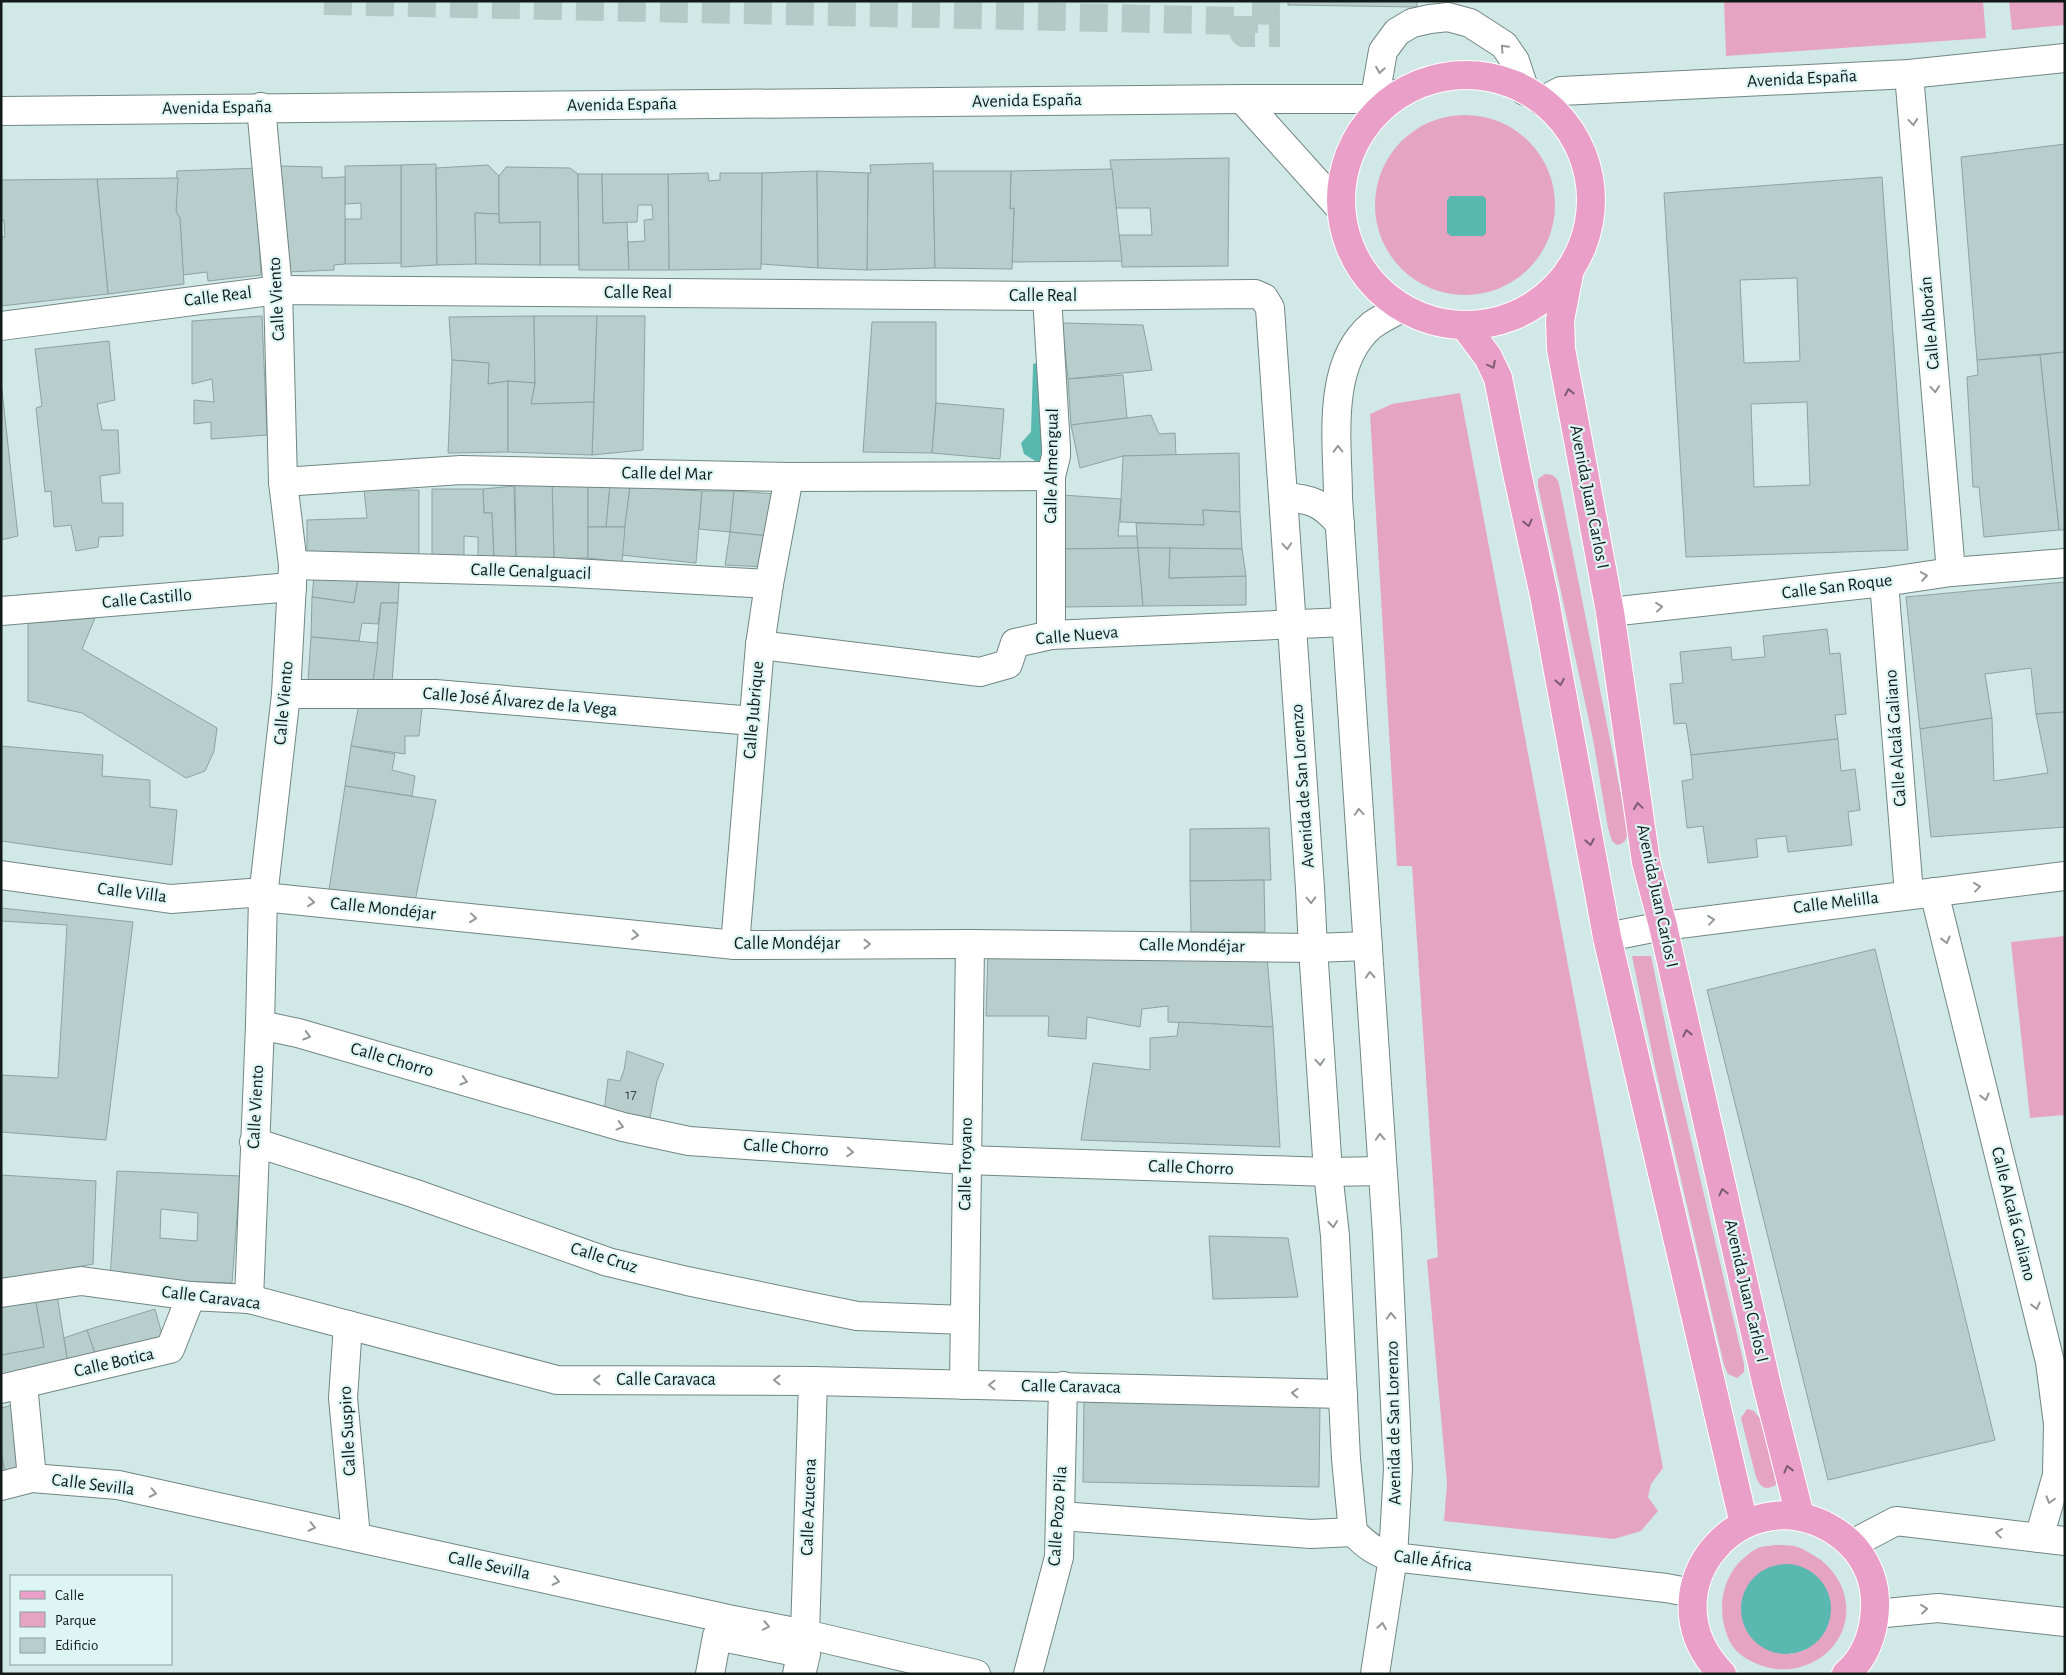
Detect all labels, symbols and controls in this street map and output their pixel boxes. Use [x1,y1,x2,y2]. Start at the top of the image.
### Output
one-way arrow [1501,44,1510,53]
one-way arrow [1375,67,1386,75]
street label: Avenida España [1746,67,1858,91]
street label: Avenida España [972,91,1082,111]
street label: Avenida España [567,95,677,115]
street label: Avenida España [162,98,272,118]
one-way arrow [1907,119,1918,127]
street label: Calle Viento [266,256,288,342]
street label: Calle Alborán [1917,276,1943,370]
street label: Calle Real [183,284,253,310]
street label: Calle Real [604,284,672,302]
street label: Calle Real [1009,287,1077,305]
one-way arrow [1486,360,1496,369]
one-way arrow [1930,385,1941,393]
one-way arrow [1565,388,1575,396]
street label: Calle Almengual [1042,408,1062,524]
street label: Avenida Juan Carlos I [1566,424,1612,570]
one-way arrow [1333,445,1343,452]
street label: Calle del Mar [621,464,713,484]
one-way arrow [1522,518,1533,527]
one-way arrow [1281,542,1292,550]
street label: Calle Genalguacil [470,561,592,583]
street label: Calle San Roque [1781,571,1893,603]
one-way arrow [1921,571,1929,582]
street label: Calle Castillo [101,586,193,612]
one-way arrow [1655,602,1663,613]
street label: Calle Nueva [1035,623,1119,649]
street label: Calle Viento [271,660,297,746]
street label: Calle Jubrique [741,660,767,760]
street label: Calle Alcalá Galiano [1882,669,1910,807]
one-way arrow [1555,678,1565,686]
street label: Calle José Álvarez de la Vega [422,682,618,719]
street label: Avenida de San Lorenzo [1288,703,1318,869]
one-way arrow [1633,802,1644,810]
one-way arrow [1354,808,1365,816]
street label: Avenida Juan Carlos I [1633,823,1681,969]
one-way arrow [1584,837,1594,846]
street label: Calle Villa [96,880,168,906]
one-way arrow [1973,882,1981,893]
street label: Calle Melilla [1792,889,1880,917]
street label: Calle Mondéjar [329,895,437,924]
one-way arrow [308,896,316,907]
one-way arrow [1306,897,1316,905]
one-way arrow [469,912,477,923]
one-way arrow [1707,915,1715,926]
one-way arrow [631,929,639,940]
street label: Calle Mondéjar [734,935,840,953]
one-way arrow [1940,935,1951,944]
street label: Calle Mondéjar [1139,936,1245,956]
one-way arrow [863,939,871,949]
one-way arrow [1365,970,1376,978]
one-way arrow [1682,1029,1693,1038]
one-way arrow [303,1030,312,1041]
street label: Calle Chorro [348,1040,436,1081]
one-way arrow [1315,1059,1326,1067]
street label: Calle Viento [245,1064,267,1150]
one-way arrow [459,1075,468,1086]
house number: 17 [625,1087,637,1102]
one-way arrow [1979,1093,1990,1102]
street label: Calle Troyano [956,1117,976,1211]
one-way arrow [615,1120,623,1130]
one-way arrow [1374,1133,1385,1141]
street label: Calle Chorro [743,1136,830,1160]
street label: Calle Alcalá Galiano [1988,1145,2038,1283]
one-way arrow [846,1147,854,1158]
street label: Calle Chorro [1148,1158,1234,1178]
one-way arrow [1718,1187,1729,1196]
street label: Avenida Juan Carlos I [1721,1218,1771,1364]
one-way arrow [1327,1221,1338,1229]
street label: Calle Cruz [568,1239,640,1277]
street label: Calle Caravaca [160,1283,262,1313]
one-way arrow [2030,1302,2041,1311]
one-way arrow [1385,1312,1396,1320]
street label: Avenida de San Lorenzo [1384,1341,1404,1505]
street label: Calle Botica [72,1345,156,1381]
street label: Calle Caravaca [616,1371,716,1389]
one-way arrow [593,1375,600,1385]
one-way arrow [773,1375,780,1385]
street label: Calle Caravaca [1021,1377,1121,1397]
one-way arrow [988,1380,996,1390]
street label: Calle Suspiro [337,1385,359,1477]
one-way arrow [1290,1388,1298,1398]
street label: Calle Azucena [798,1458,820,1556]
one-way arrow [1783,1464,1794,1473]
street label: Calle Pozo Pila [1046,1465,1070,1567]
street label: Calle Sevilla [50,1471,136,1499]
one-way arrow [148,1487,157,1497]
one-way arrow [2045,1496,2055,1504]
one-way arrow [307,1521,316,1532]
one-way arrow [1995,1528,2003,1539]
street label: Calle África [1393,1544,1474,1575]
street label: Calle Sevilla [446,1549,532,1583]
legend [10,1575,172,1665]
one-way arrow [551,1575,560,1586]
text: Calle [55,1588,84,1603]
one-way arrow [1920,1604,1928,1615]
text: Parque [55,1613,96,1628]
one-way arrow [762,1620,770,1631]
one-way arrow [1377,1621,1387,1630]
text: Edificio [55,1638,98,1653]

